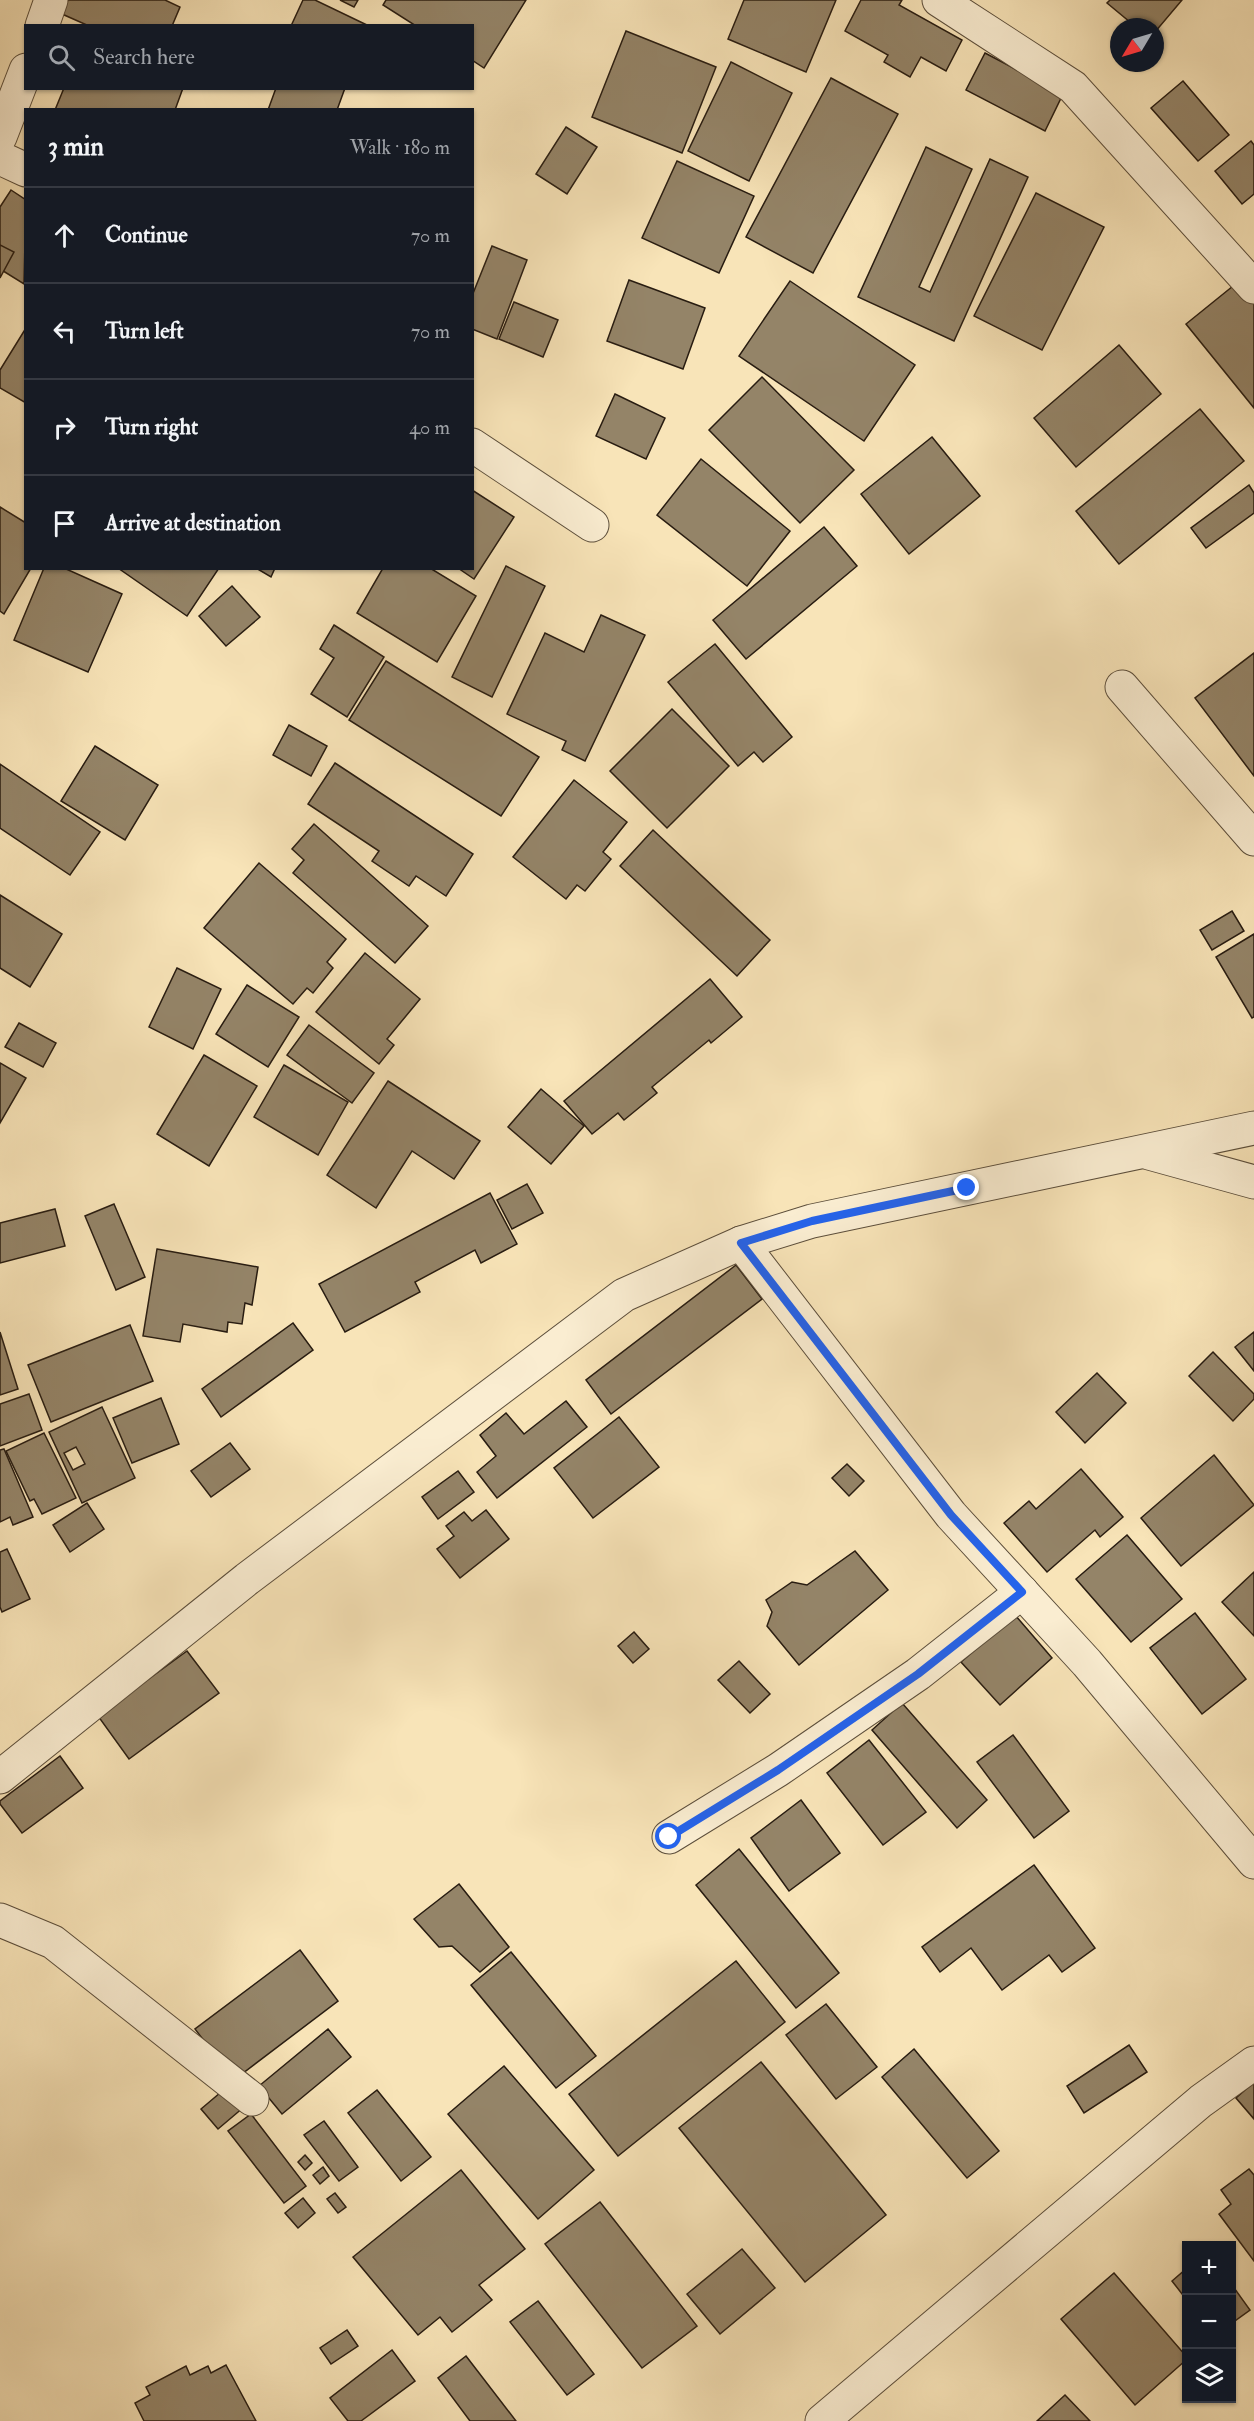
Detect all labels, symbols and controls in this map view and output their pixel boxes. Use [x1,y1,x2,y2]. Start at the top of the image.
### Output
north arrow [1110,18,1164,72]
search box [24,24,474,90]
icon: search [45,41,78,74]
text: Search here [93,43,195,71]
text: 3 min [48,131,104,163]
text: Walk · 180 m [350,135,450,160]
icon: ahead [48,219,81,252]
text: Continue [105,221,188,249]
text: 70 m [411,223,450,248]
icon: left [48,315,81,348]
text: Turn left [105,317,184,345]
text: 70 m [411,319,450,344]
icon: right [48,411,81,444]
text: Turn right [105,413,198,441]
text: 40 m [409,415,450,440]
icon: arrive [48,507,81,540]
text: Arrive at destination [105,509,281,537]
route end [953,1174,979,1200]
route start [655,1823,681,1849]
map controls [1182,2241,1236,2403]
button: + [1182,2241,1236,2295]
button: − [1182,2295,1236,2349]
button: layers [1182,2349,1236,2403]

